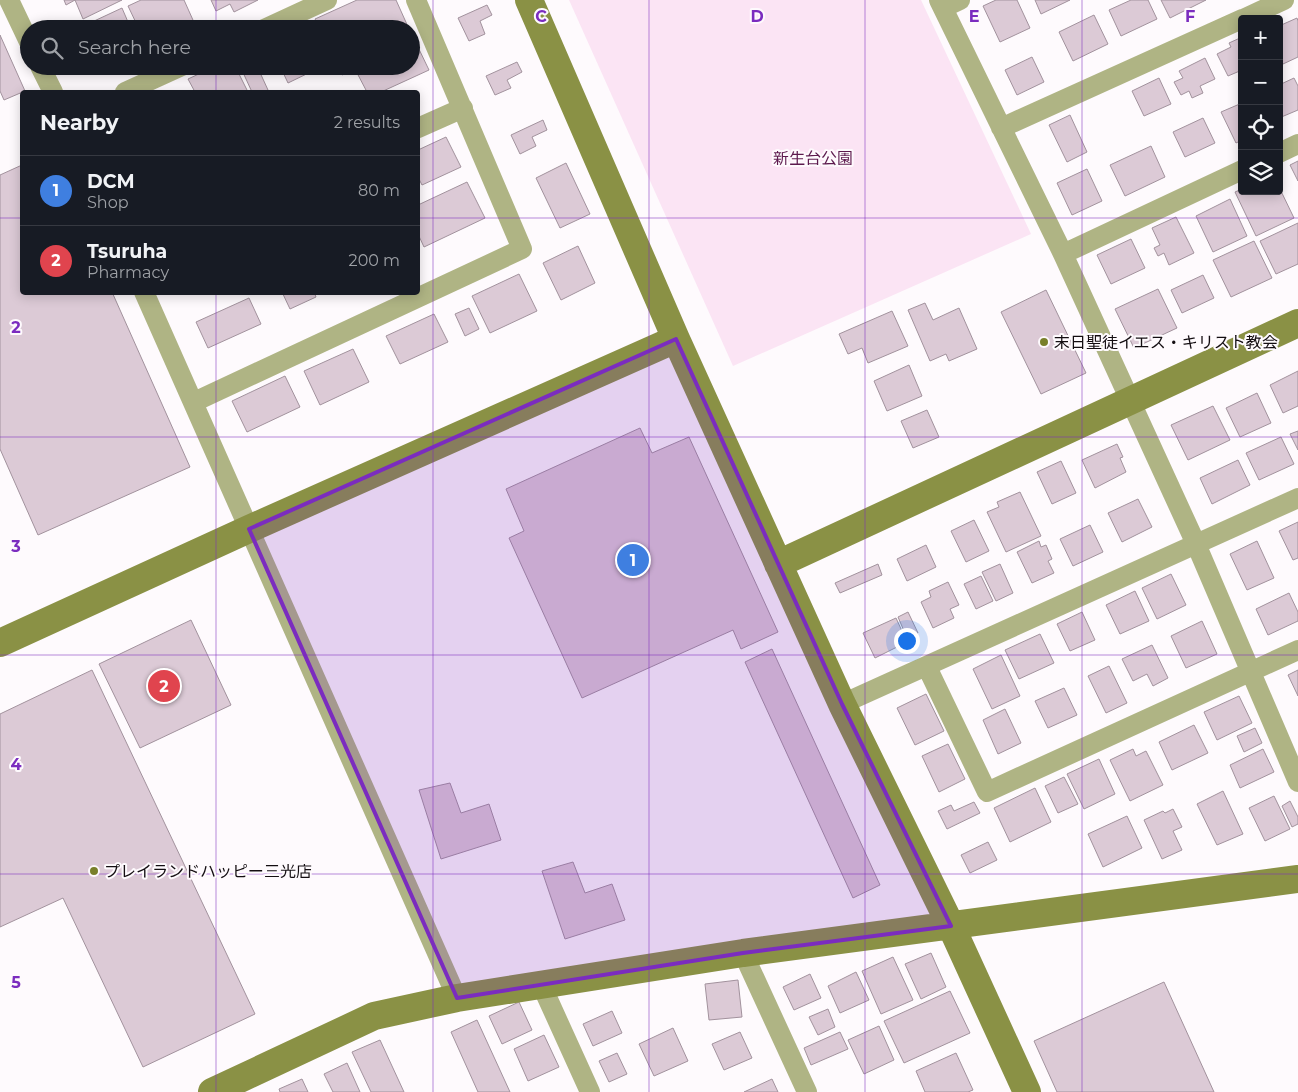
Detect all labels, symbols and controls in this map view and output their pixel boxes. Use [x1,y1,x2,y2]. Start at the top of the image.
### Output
text: C [535,7,547,26]
text: D [750,7,764,26]
text: E [969,7,979,26]
text: F [1185,7,1195,26]
map controls [1238,15,1283,195]
button: + [1238,15,1283,60]
search box [20,20,420,75]
icon: search [38,34,66,62]
text: Search here [78,36,191,59]
button: − [1238,60,1283,105]
button: locate [1238,105,1283,150]
text: Nearby [40,110,119,135]
text: 2 results [334,113,400,132]
park label: 新生台公園 [773,149,853,168]
button: layers [1238,150,1283,195]
text: DCM [87,170,135,193]
text: 1 [53,181,59,200]
text: 80 m [358,181,400,200]
text: Shop [87,193,129,212]
text: Tsuruha [87,240,167,263]
text: 2 [51,251,61,270]
text: 200 m [349,251,400,270]
text: Pharmacy [87,263,169,282]
text: 2 [11,318,21,337]
place label: 末日聖徒イエス・キリスト教会 [1054,333,1278,352]
marker: 末日聖徒イエス・キリスト教会 [1038,336,1050,348]
text: 3 [10,537,21,556]
pin: 1 [617,541,649,579]
your location [894,628,920,654]
pin: 2 [148,667,180,705]
text: 4 [10,755,22,774]
place label: プレイランドハッピー三光店 [104,862,312,881]
marker: プレイランドハッピー三光店 [88,865,100,877]
text: 5 [11,973,21,992]

